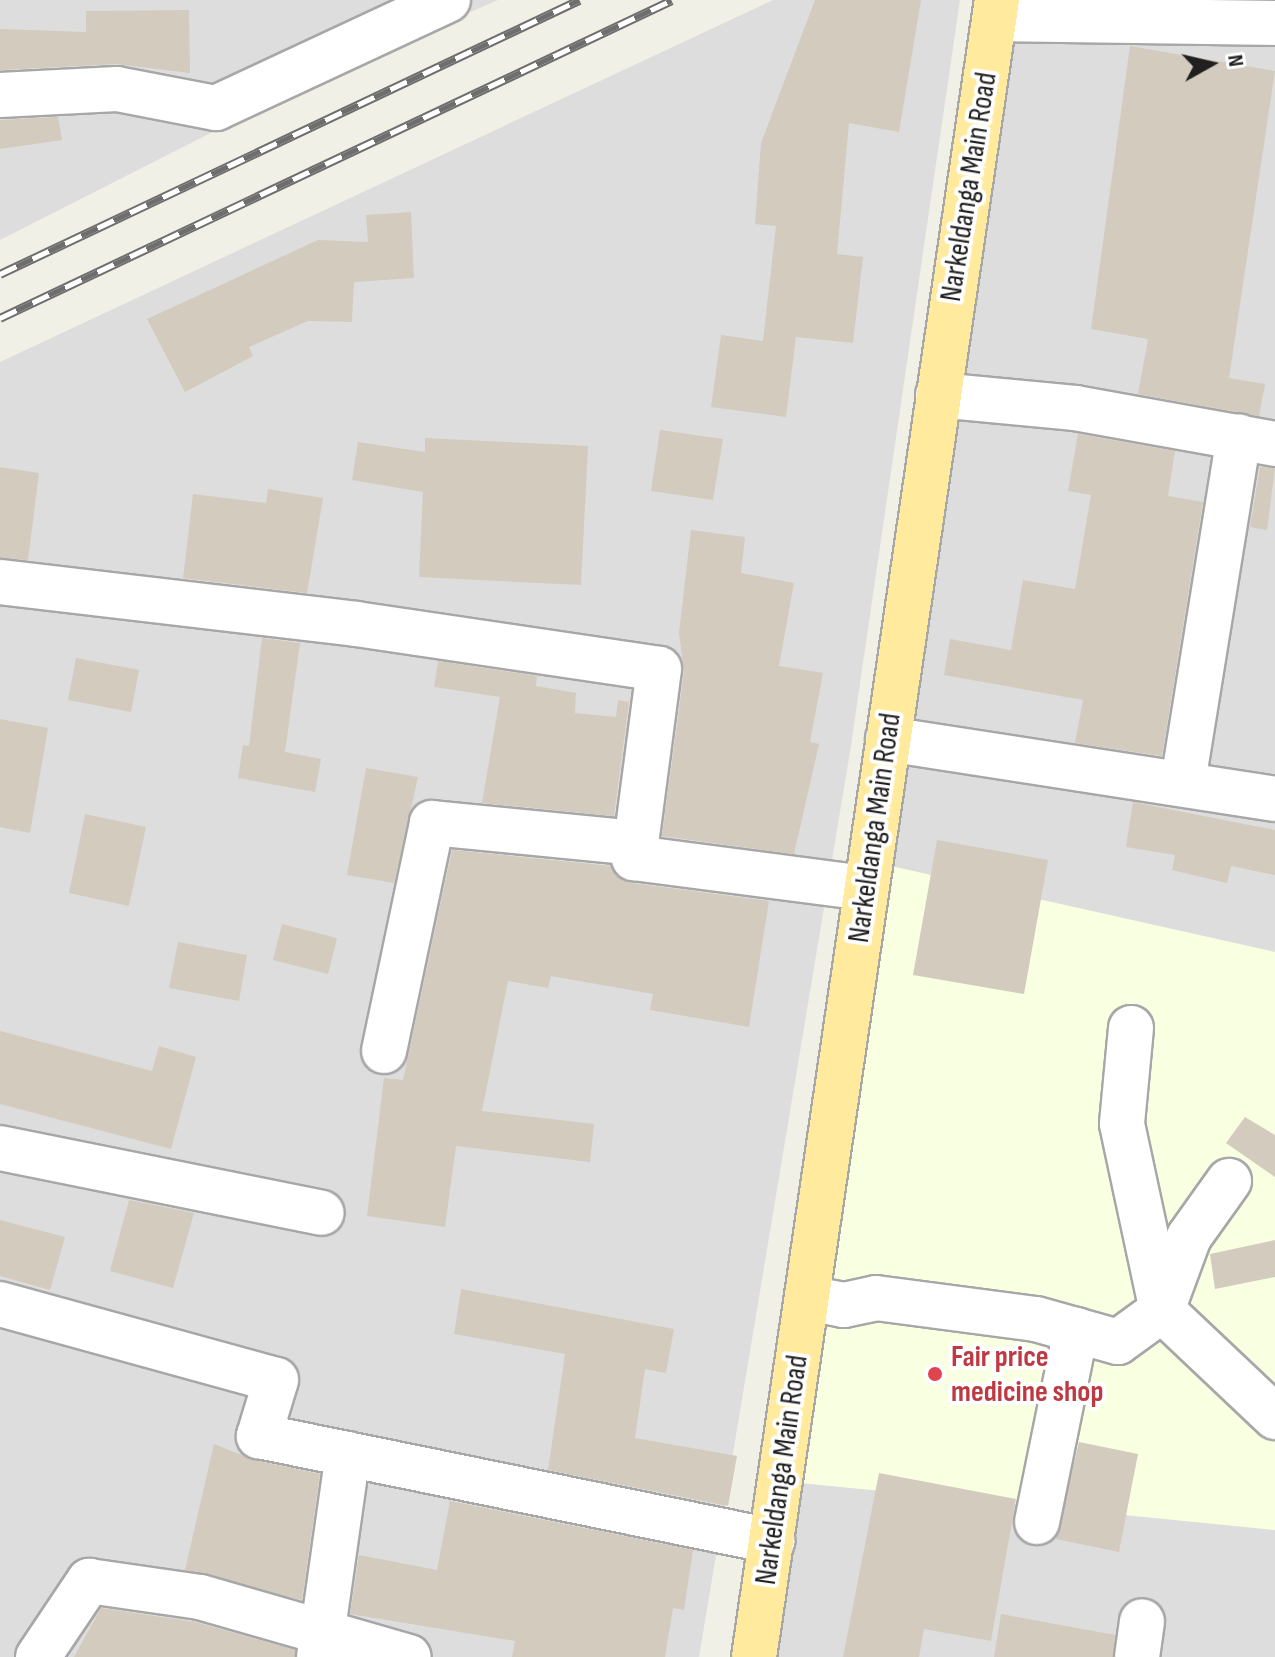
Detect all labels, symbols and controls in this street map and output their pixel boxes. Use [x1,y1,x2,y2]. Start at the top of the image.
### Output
north arrow [1171,24,1251,104]
text: N [1221,53,1249,68]
street label: Narkeldanga Main Road [933,70,1005,304]
street label: Narkeldanga Main Road [841,711,909,945]
place label: Fair price medicine shop [951,1339,1103,1410]
street label: Narkeldanga Main Road [748,1353,816,1587]
marker: Fair price medicine shop [926,1365,944,1383]

